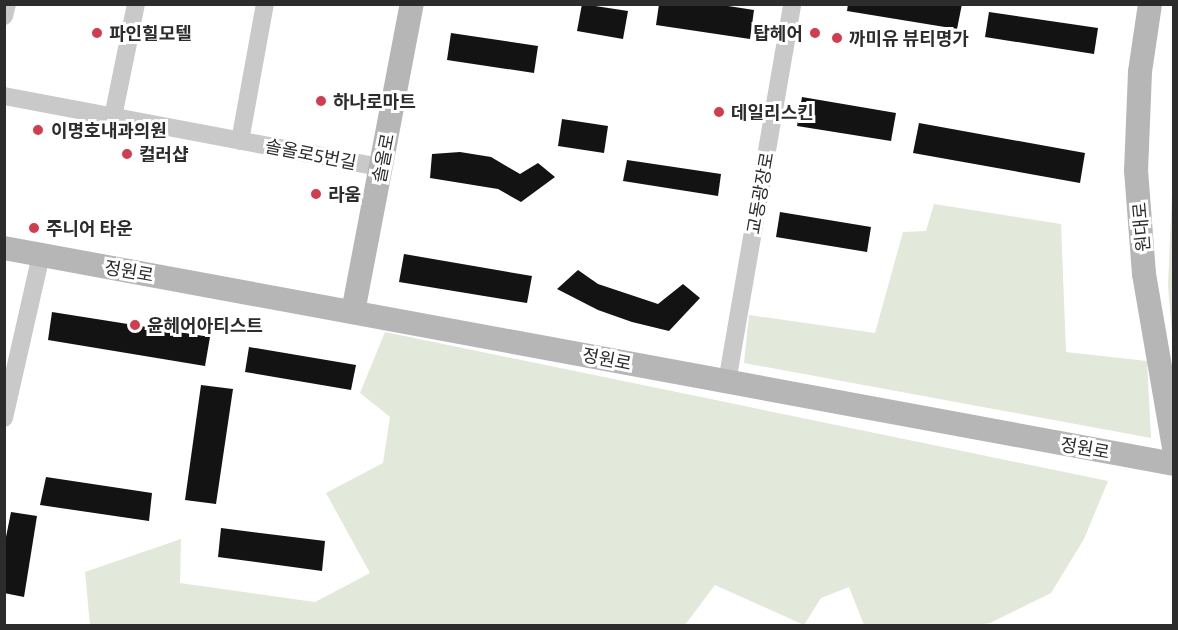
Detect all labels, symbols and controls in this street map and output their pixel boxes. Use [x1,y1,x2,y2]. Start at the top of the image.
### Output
place label: 파인힐모텔 [109,22,192,44]
place label: 탑헤어 [753,22,803,44]
marker: 파인힐모텔 [90,26,104,40]
marker: 탑헤어 [808,26,822,40]
place label: 까미유 뷰티명가 [849,27,969,49]
marker: 까미유 뷰티명가 [830,31,844,45]
place label: 하나로마트 [333,90,416,112]
marker: 하나로마트 [314,94,328,108]
place label: 데일리스킨 [731,101,814,123]
marker: 데일리스킨 [712,105,726,119]
place label: 이명호내과의원 [51,119,167,141]
marker: 이명호내과의원 [29,121,47,139]
street label: 솔올로 [368,132,398,184]
street label: 솔올로5번길 [264,135,358,173]
place label: 컬러샵 [139,143,189,165]
marker: 컬러샵 [120,147,134,161]
street label: 교동광장로 [742,150,778,236]
place label: 라움 [328,183,361,205]
marker: 라움 [309,187,323,201]
street label: 원대로 [1128,201,1154,253]
place label: 주니어 타운 [46,217,133,239]
marker: 주니어 타운 [27,221,41,235]
street label: 정원로 [103,256,155,286]
place label: 윤헤어아티스트 [147,314,263,336]
marker: 윤헤어아티스트 [128,318,142,332]
street label: 정원로 [581,344,633,374]
street label: 정원로 [1059,433,1111,463]

